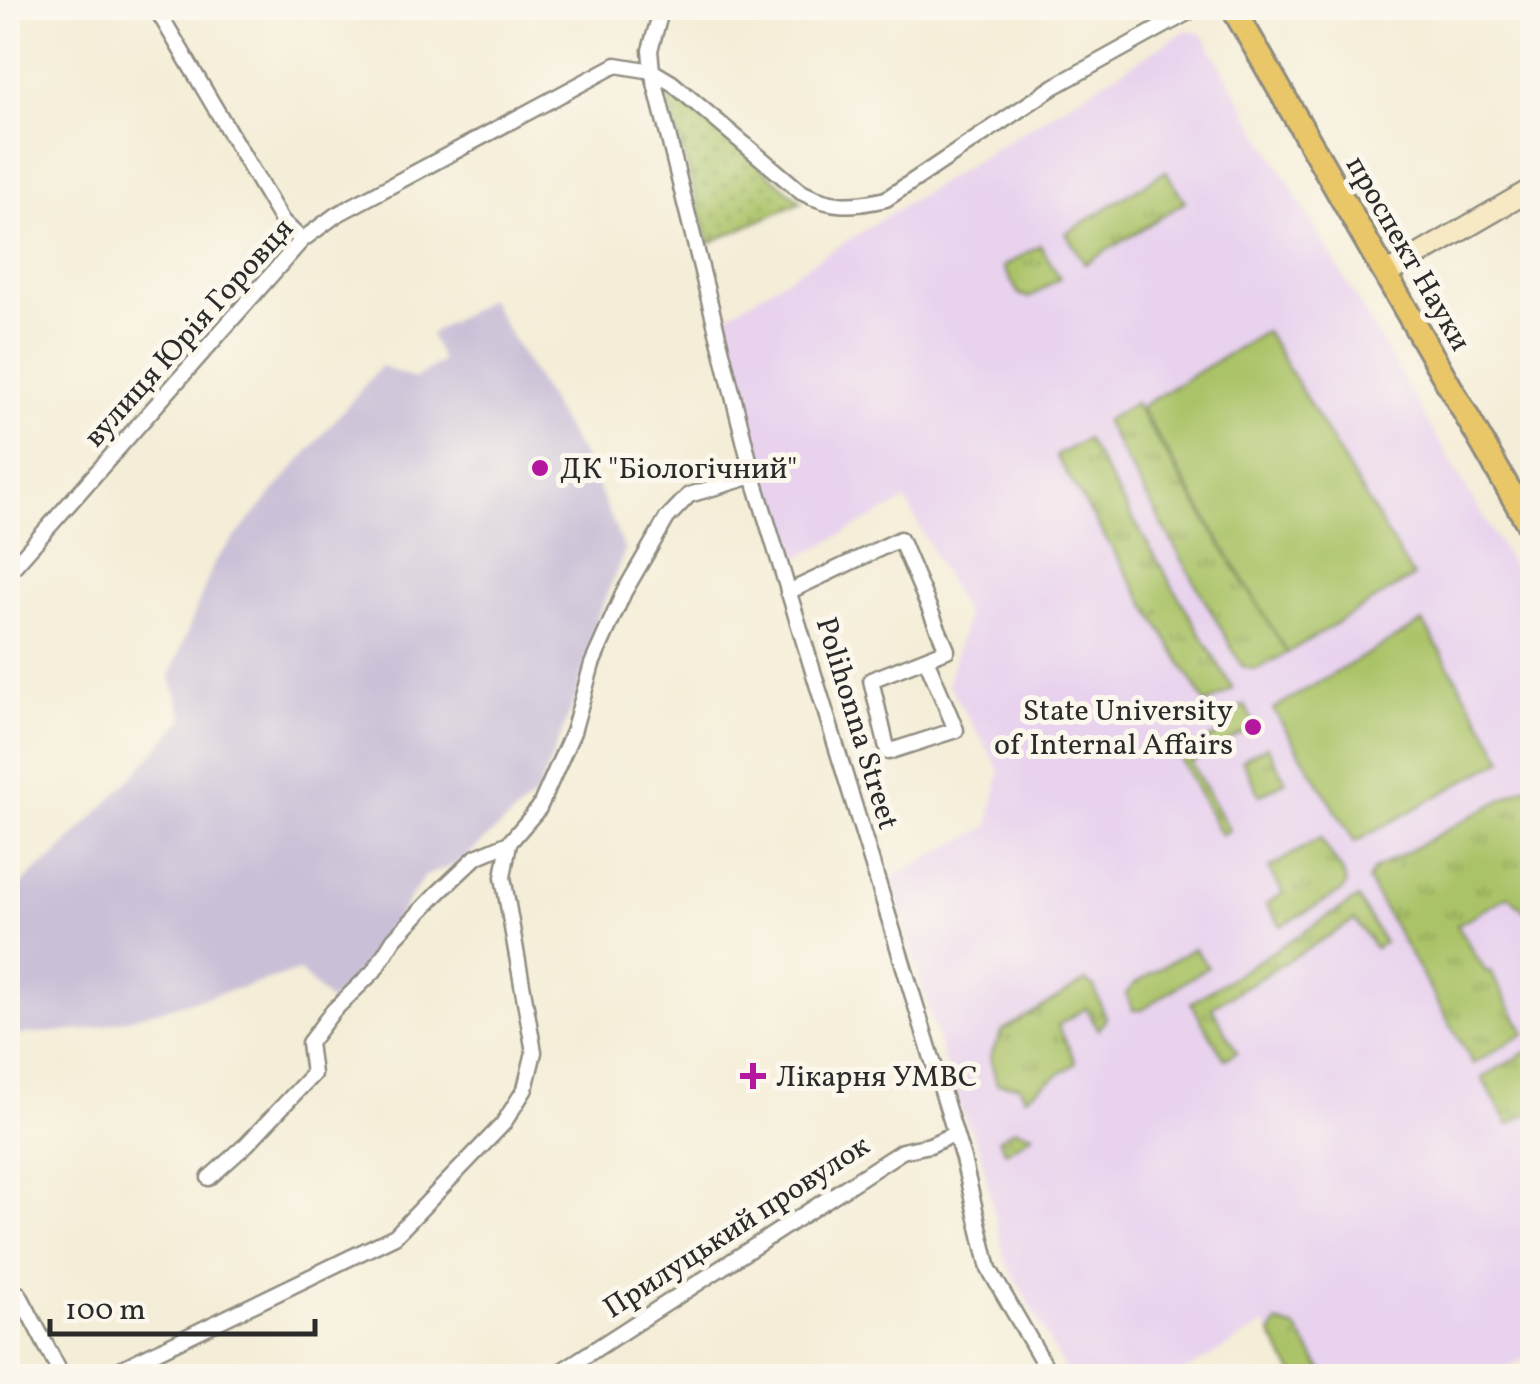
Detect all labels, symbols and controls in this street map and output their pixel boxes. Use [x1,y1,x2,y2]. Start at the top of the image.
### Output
street label: проспект Науки [1334,149,1480,359]
street label: вулиця Юрія Горовця [75,209,304,457]
place label: ДК "Біологічний" [560,449,797,491]
marker: ДК "Біологічний" [529,457,551,479]
street label: Polihonna Street [804,612,908,835]
place label: State University of Internal Affairs [994,691,1233,767]
marker: State University of Internal Affairs [1242,716,1264,738]
place label: Лікарня УМВС [776,1057,978,1099]
marker: Лікарня УМВС [740,1063,766,1089]
street label: Прилуцький провулок [596,1126,879,1330]
scale bar [50,1274,315,1336]
text: 100 m [65,1290,146,1332]

